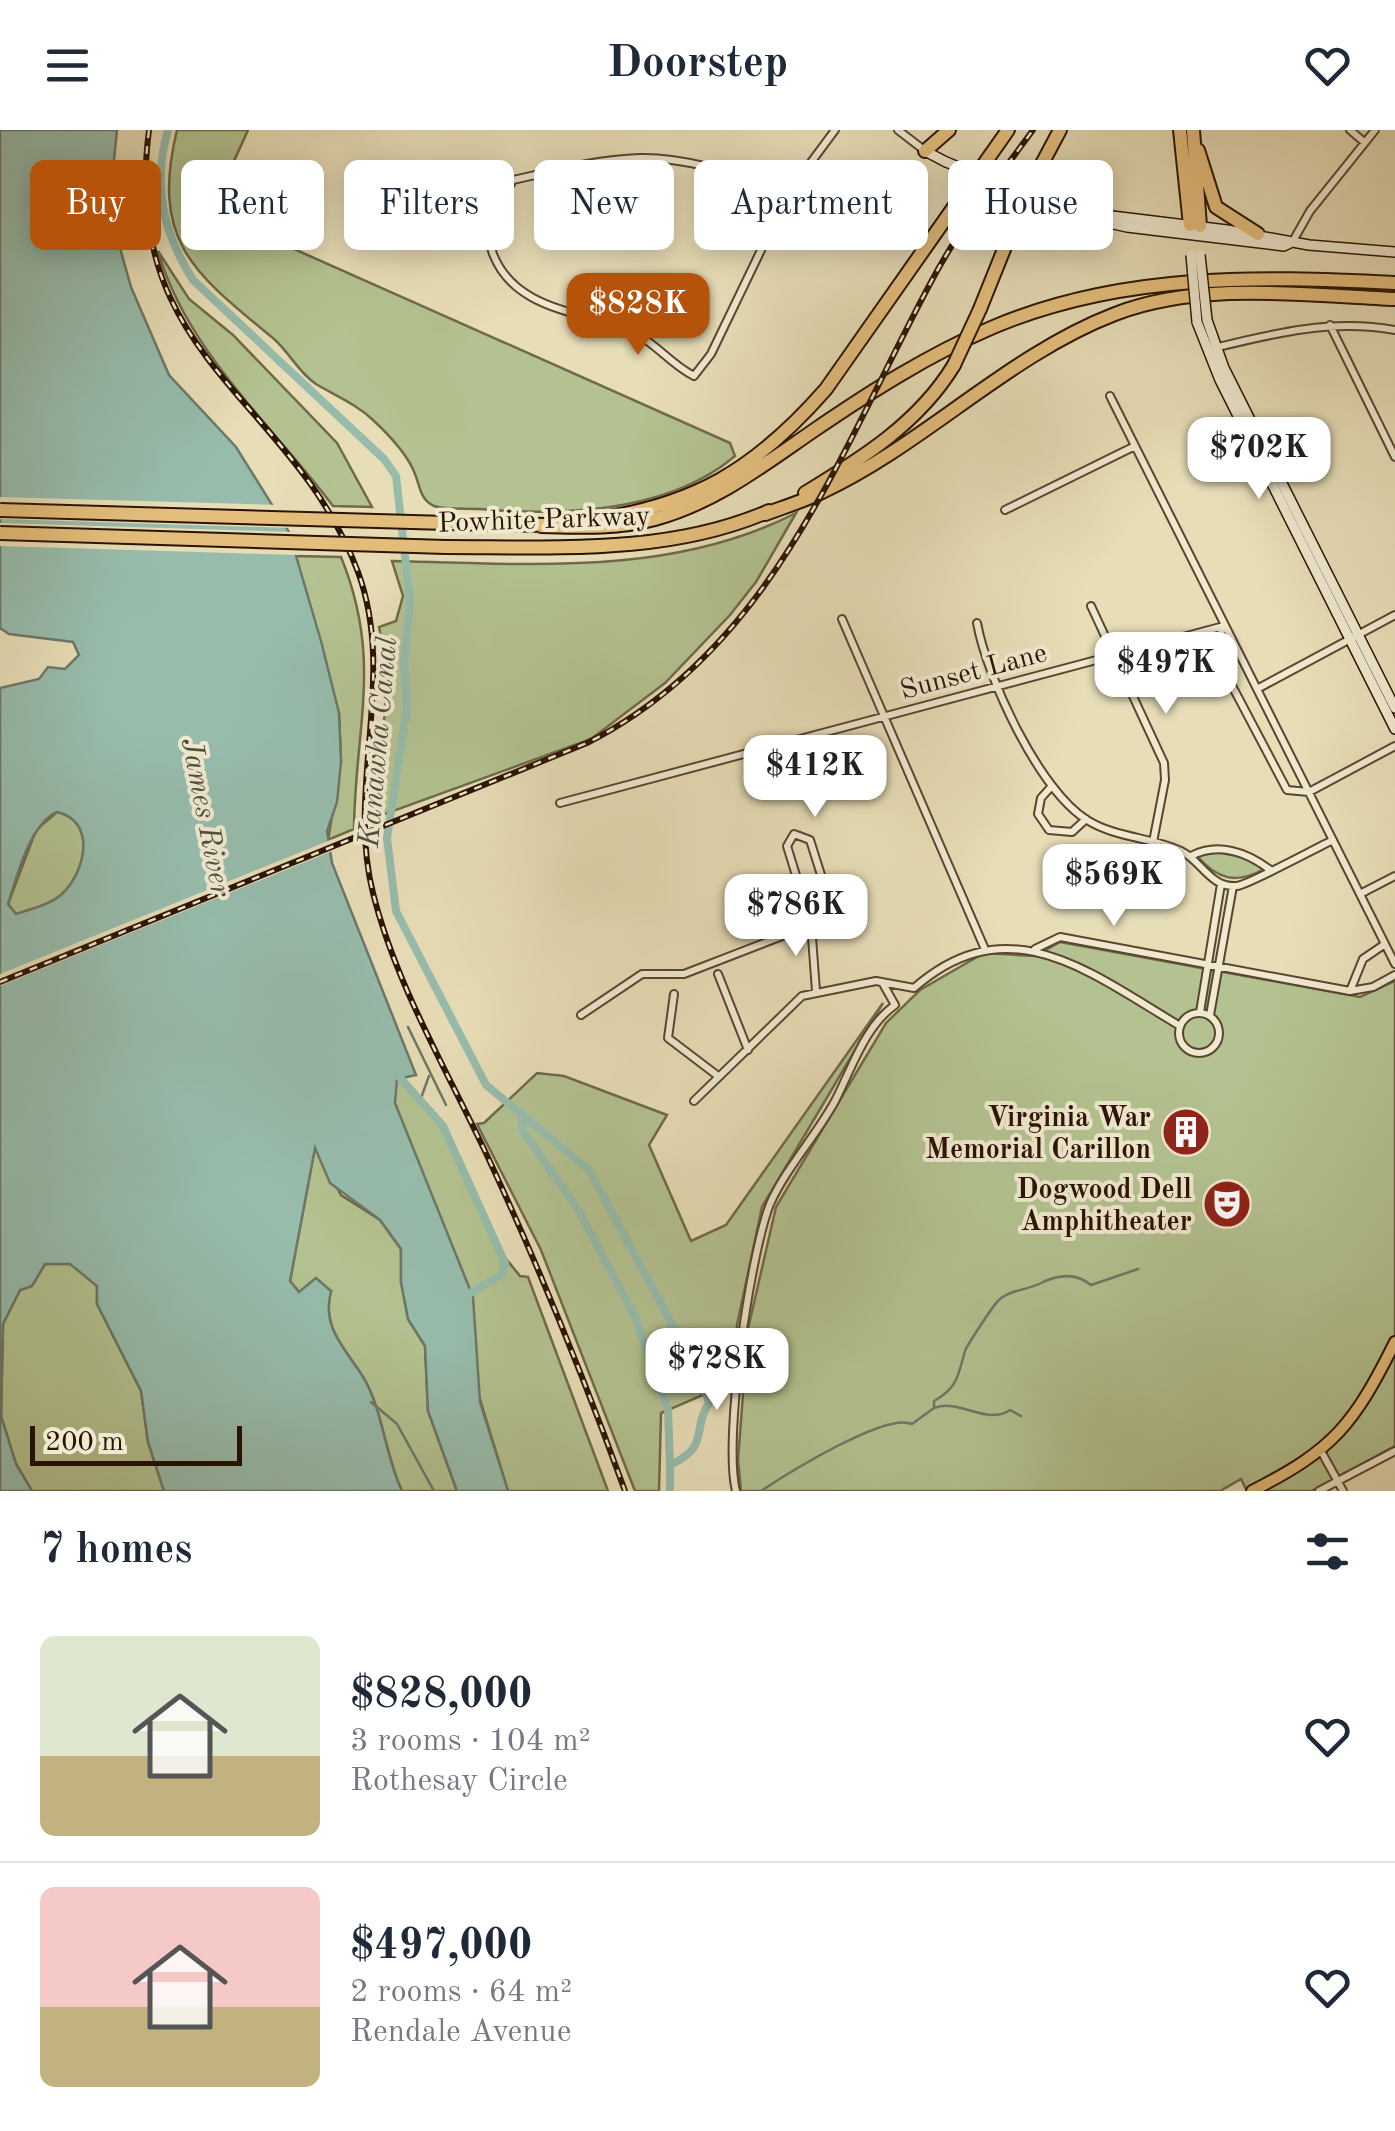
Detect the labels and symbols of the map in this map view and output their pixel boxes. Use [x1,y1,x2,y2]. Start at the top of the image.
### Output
pin: $828K [568,273,708,358]
pin: $702K [1189,417,1329,502]
street label: Powhite Parkway [437,503,651,539]
pin: $497K [1096,632,1236,717]
water label: Kanawha Canal [355,635,403,850]
street label: Sunset Lane [897,640,1050,706]
pin: $412K [745,735,885,820]
water label: James River [175,736,235,900]
pin: $569K [1044,844,1184,929]
pin: $786K [726,874,866,959]
place label: Virginia War Memorial Carillon [925,1105,1151,1165]
building icon: Virginia War Memorial Carillon [1160,1106,1212,1158]
place label: Dogwood Dell Amphitheater [1017,1177,1192,1237]
theatre icon: Dogwood Dell Amphitheater [1201,1178,1253,1230]
pin: $728K [647,1328,787,1413]
scale bar [30,1421,242,1466]

